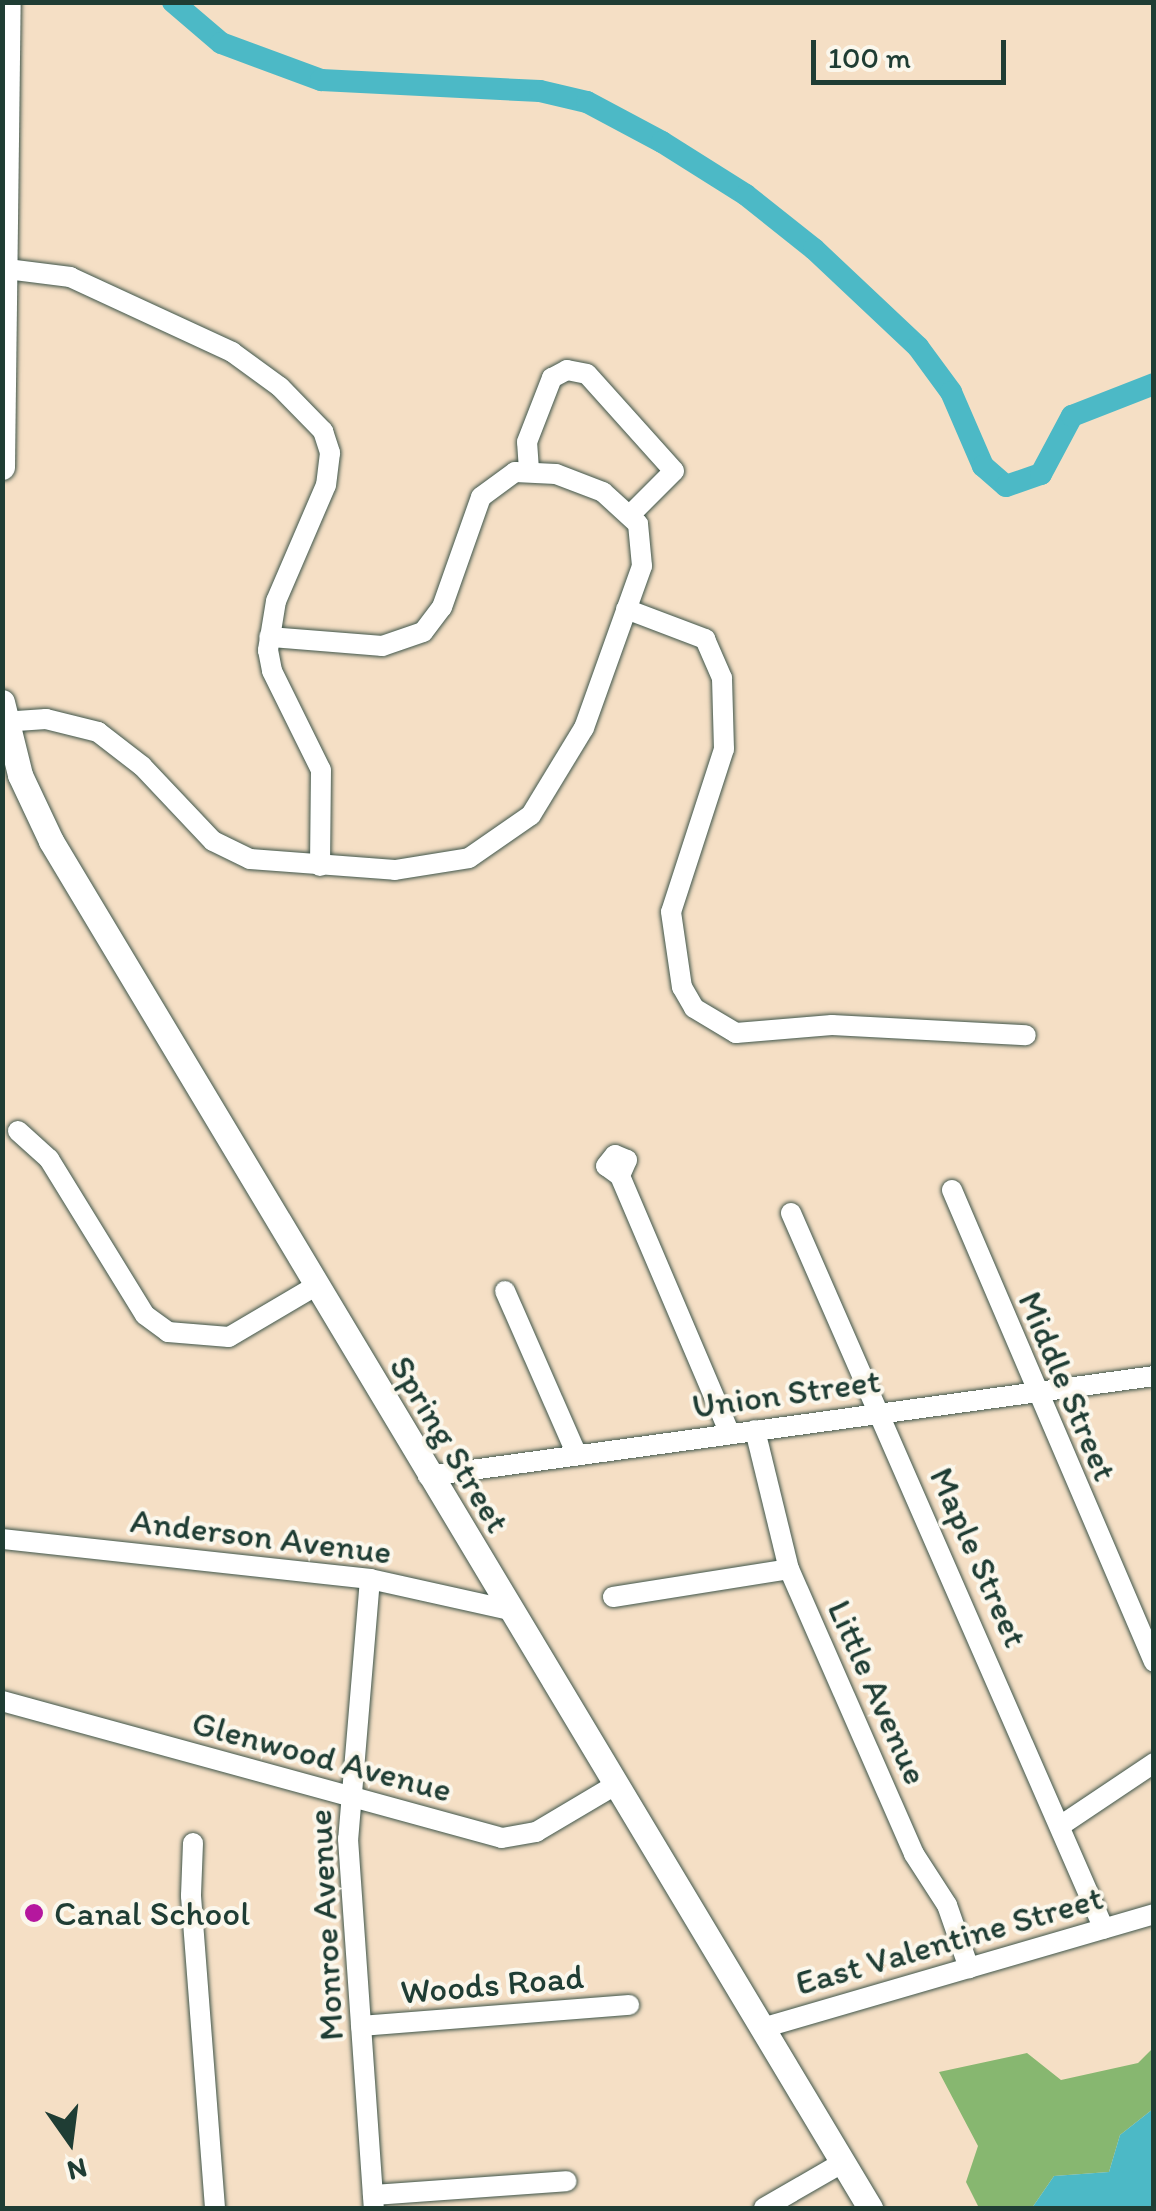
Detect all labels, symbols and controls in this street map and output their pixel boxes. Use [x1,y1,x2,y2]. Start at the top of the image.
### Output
scale bar [816,20,1011,82]
text: 100 m [828,39,911,76]
street label: Middle Street [1009,1285,1127,1487]
street label: Spring Street [381,1348,519,1540]
street label: Union Street [690,1359,882,1427]
street label: Maple Street [921,1461,1037,1653]
street label: Anderson Avenue [129,1499,393,1573]
street label: Little Avenue [819,1594,937,1790]
street label: Glenwood Avenue [188,1701,456,1811]
street label: Monroe Avenue [298,1809,352,2041]
street label: East Valentine Street [792,1876,1106,2004]
place label: Canal School [54,1892,249,1934]
marker: Canal School [23,1902,45,1924]
street label: Woods Road [399,1955,585,2013]
north arrow [20,2091,120,2191]
text: N [64,2151,91,2189]

